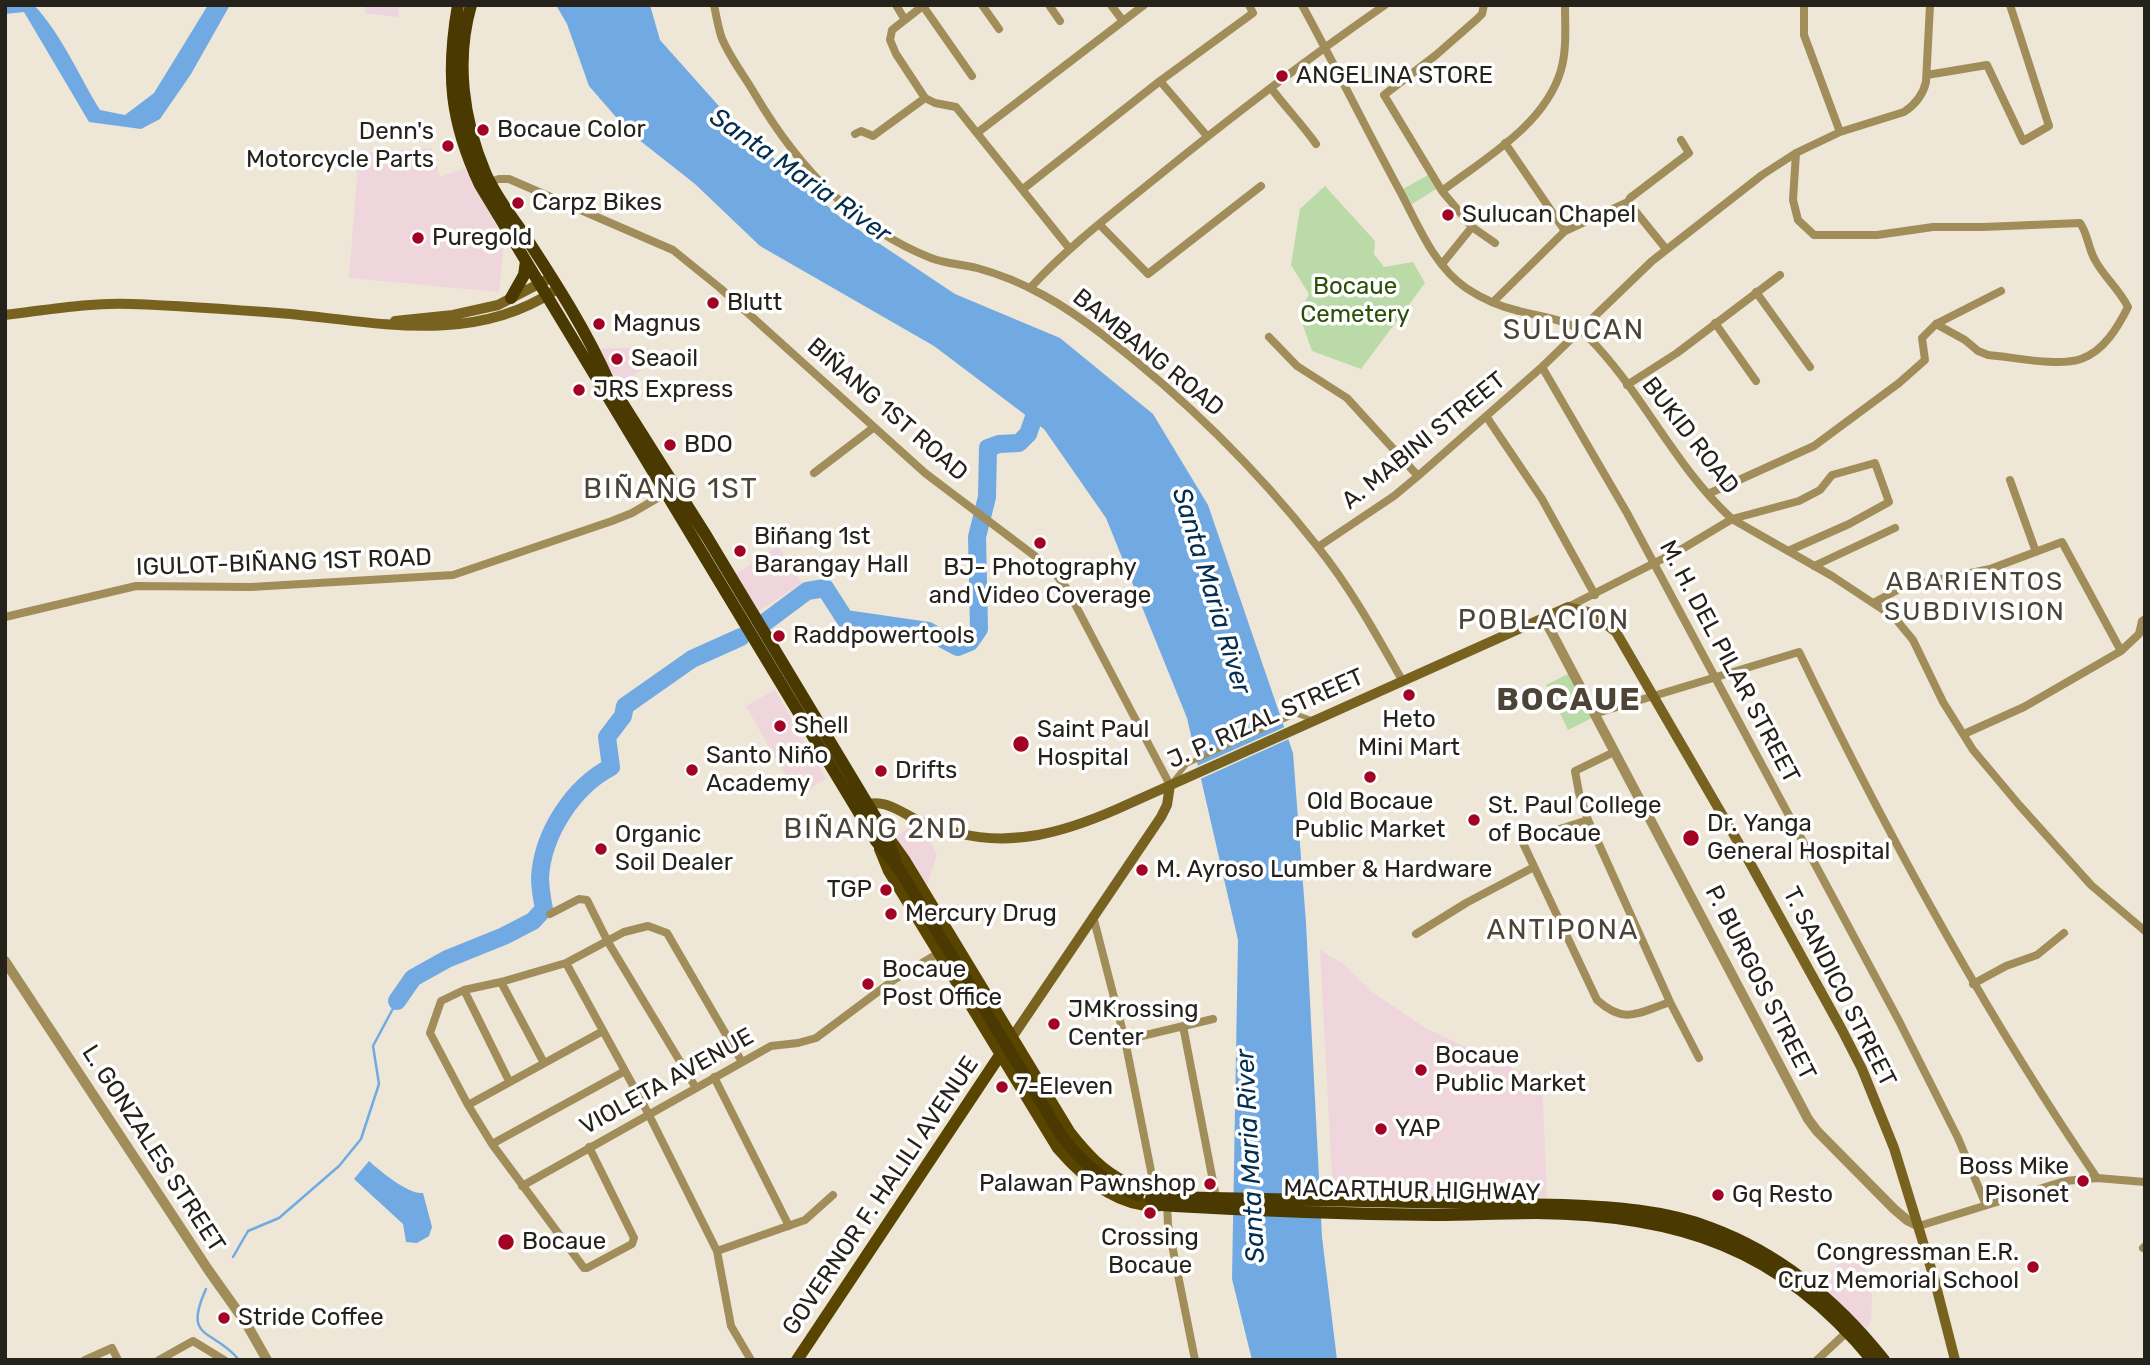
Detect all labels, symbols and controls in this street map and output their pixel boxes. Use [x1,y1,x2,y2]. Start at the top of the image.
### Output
place label: ANGELINA STORE [1296,62,1493,90]
marker: ANGELINA STORE [1274,68,1290,84]
water label: Santa Maria River [703,102,897,250]
place label: Bocaue Color [497,116,646,144]
place label: Denn's Motorcycle Parts [246,118,434,174]
marker: Bocaue Color [475,122,491,138]
marker: Denn's Motorcycle Parts [440,138,456,154]
place label: Carpz Bikes [532,189,662,217]
marker: Carpz Bikes [510,195,526,211]
place label: Sulucan Chapel [1462,201,1636,229]
marker: Sulucan Chapel [1440,207,1456,223]
place label: Puregold [432,224,532,252]
marker: Puregold [410,230,426,246]
park label: Bocaue Cemetery [1300,273,1410,329]
street label: BAMBANG ROAD [1067,283,1229,423]
place label: Blutt [727,289,782,317]
marker: Blutt [705,295,721,311]
place label: Magnus [613,310,701,338]
district label: SULUCAN [1504,314,1644,348]
marker: Magnus [591,316,607,332]
street label: BIÑANG 1ST ROAD [801,332,973,488]
place label: Seaoil [631,345,698,373]
marker: Seaoil [609,351,625,367]
street label: A. MABINI STREET [1336,366,1512,516]
street label: BUKID ROAD [1635,372,1745,500]
place label: JRS Express [593,376,733,404]
marker: JRS Express [571,382,587,398]
place label: BDO [684,431,733,459]
marker: BDO [662,437,678,453]
district label: BIÑANG 1ST [585,473,757,507]
water label: Santa Maria River [1165,484,1257,698]
place label: Biñang 1st Barangay Hall [754,523,908,579]
marker: BJ- Photography and Video Coverage [1032,535,1048,551]
street label: M. H. DEL PILAR STREET [1653,536,1805,788]
street label: IGULOT-BIÑANG 1ST ROAD [136,543,432,583]
marker: Biñang 1st Barangay Hall [732,543,748,559]
place label: BJ- Photography and Video Coverage [929,554,1151,610]
district label: ABARIENTOS SUBDIVISION [1885,566,2065,628]
district label: POBLACION [1459,604,1629,638]
place label: Raddpowertools [793,622,975,650]
marker: Raddpowertools [771,628,787,644]
street label: J. P. RIZAL STREET [1163,663,1369,775]
district label: BOCAUE [1497,682,1641,720]
marker: Heto Mini Mart [1401,687,1417,703]
place label: Heto Mini Mart [1358,706,1460,762]
place label: Shell [794,712,849,740]
place label: Saint Paul Hospital [1037,716,1149,772]
marker: Shell [772,718,788,734]
marker: Saint Paul Hospital [1011,734,1031,754]
place label: Santo Niño Academy [706,742,828,798]
place label: Drifts [895,757,957,785]
marker: Santo Niño Academy [684,762,700,778]
marker: Drifts [873,763,889,779]
marker: Old Bocaue Public Market [1362,769,1378,785]
place label: Old Bocaue Public Market [1295,788,1445,844]
place label: St. Paul College of Bocaue [1488,792,1661,848]
place label: Dr. Yanga General Hospital [1707,810,1890,866]
marker: St. Paul College of Bocaue [1466,812,1482,828]
district label: BIÑANG 2ND [785,813,967,847]
place label: Organic Soil Dealer [615,821,733,877]
marker: Dr. Yanga General Hospital [1681,828,1701,848]
marker: Organic Soil Dealer [593,841,609,857]
place label: M. Ayroso Lumber & Hardware [1156,856,1492,884]
marker: M. Ayroso Lumber & Hardware [1134,862,1150,878]
place label: TGP [827,876,872,904]
street label: P. BURGOS STREET [1698,881,1822,1085]
marker: TGP [878,882,894,898]
street label: T. SANDICO STREET [1776,882,1902,1092]
place label: Mercury Drug [905,900,1057,928]
marker: Mercury Drug [883,906,899,922]
district label: ANTIPONA [1487,914,1639,948]
place label: Bocaue Post Office [882,956,1002,1012]
marker: Bocaue Post Office [860,976,876,992]
place label: JMKrossing Center [1068,996,1199,1052]
marker: JMKrossing Center [1046,1016,1062,1032]
street label: VIOLETA AVENUE [575,1022,759,1142]
street label: L. GONZALES STREET [75,1040,231,1258]
place label: Bocaue Public Market [1435,1042,1586,1098]
water label: Santa Maria River [1230,1048,1272,1264]
street label: GOVERNOR F. HALILI AVENUE [777,1051,985,1341]
marker: Bocaue Public Market [1413,1062,1429,1078]
place label: 7-Eleven [1016,1073,1113,1101]
marker: 7-Eleven [994,1079,1010,1095]
place label: YAP [1395,1115,1440,1143]
marker: YAP [1373,1121,1389,1137]
place label: Boss Mike Pisonet [1959,1153,2069,1209]
place label: Palawan Pawnshop [979,1170,1196,1198]
marker: Boss Mike Pisonet [2075,1173,2091,1189]
street label: MACARTHUR HIGHWAY [1283,1174,1541,1208]
marker: Palawan Pawnshop [1202,1176,1218,1192]
place label: Gq Resto [1732,1181,1833,1209]
marker: Gq Resto [1710,1187,1726,1203]
marker: Crossing Bocaue [1142,1205,1158,1221]
place label: Crossing Bocaue [1101,1224,1199,1280]
place label: Bocaue [522,1228,606,1256]
marker: Bocaue [496,1232,516,1252]
place label: Congressman E.R. Cruz Memorial School [1778,1239,2019,1295]
marker: Congressman E.R. Cruz Memorial School [2025,1259,2041,1275]
place label: Stride Coffee [238,1304,384,1332]
marker: Stride Coffee [216,1310,232,1326]

